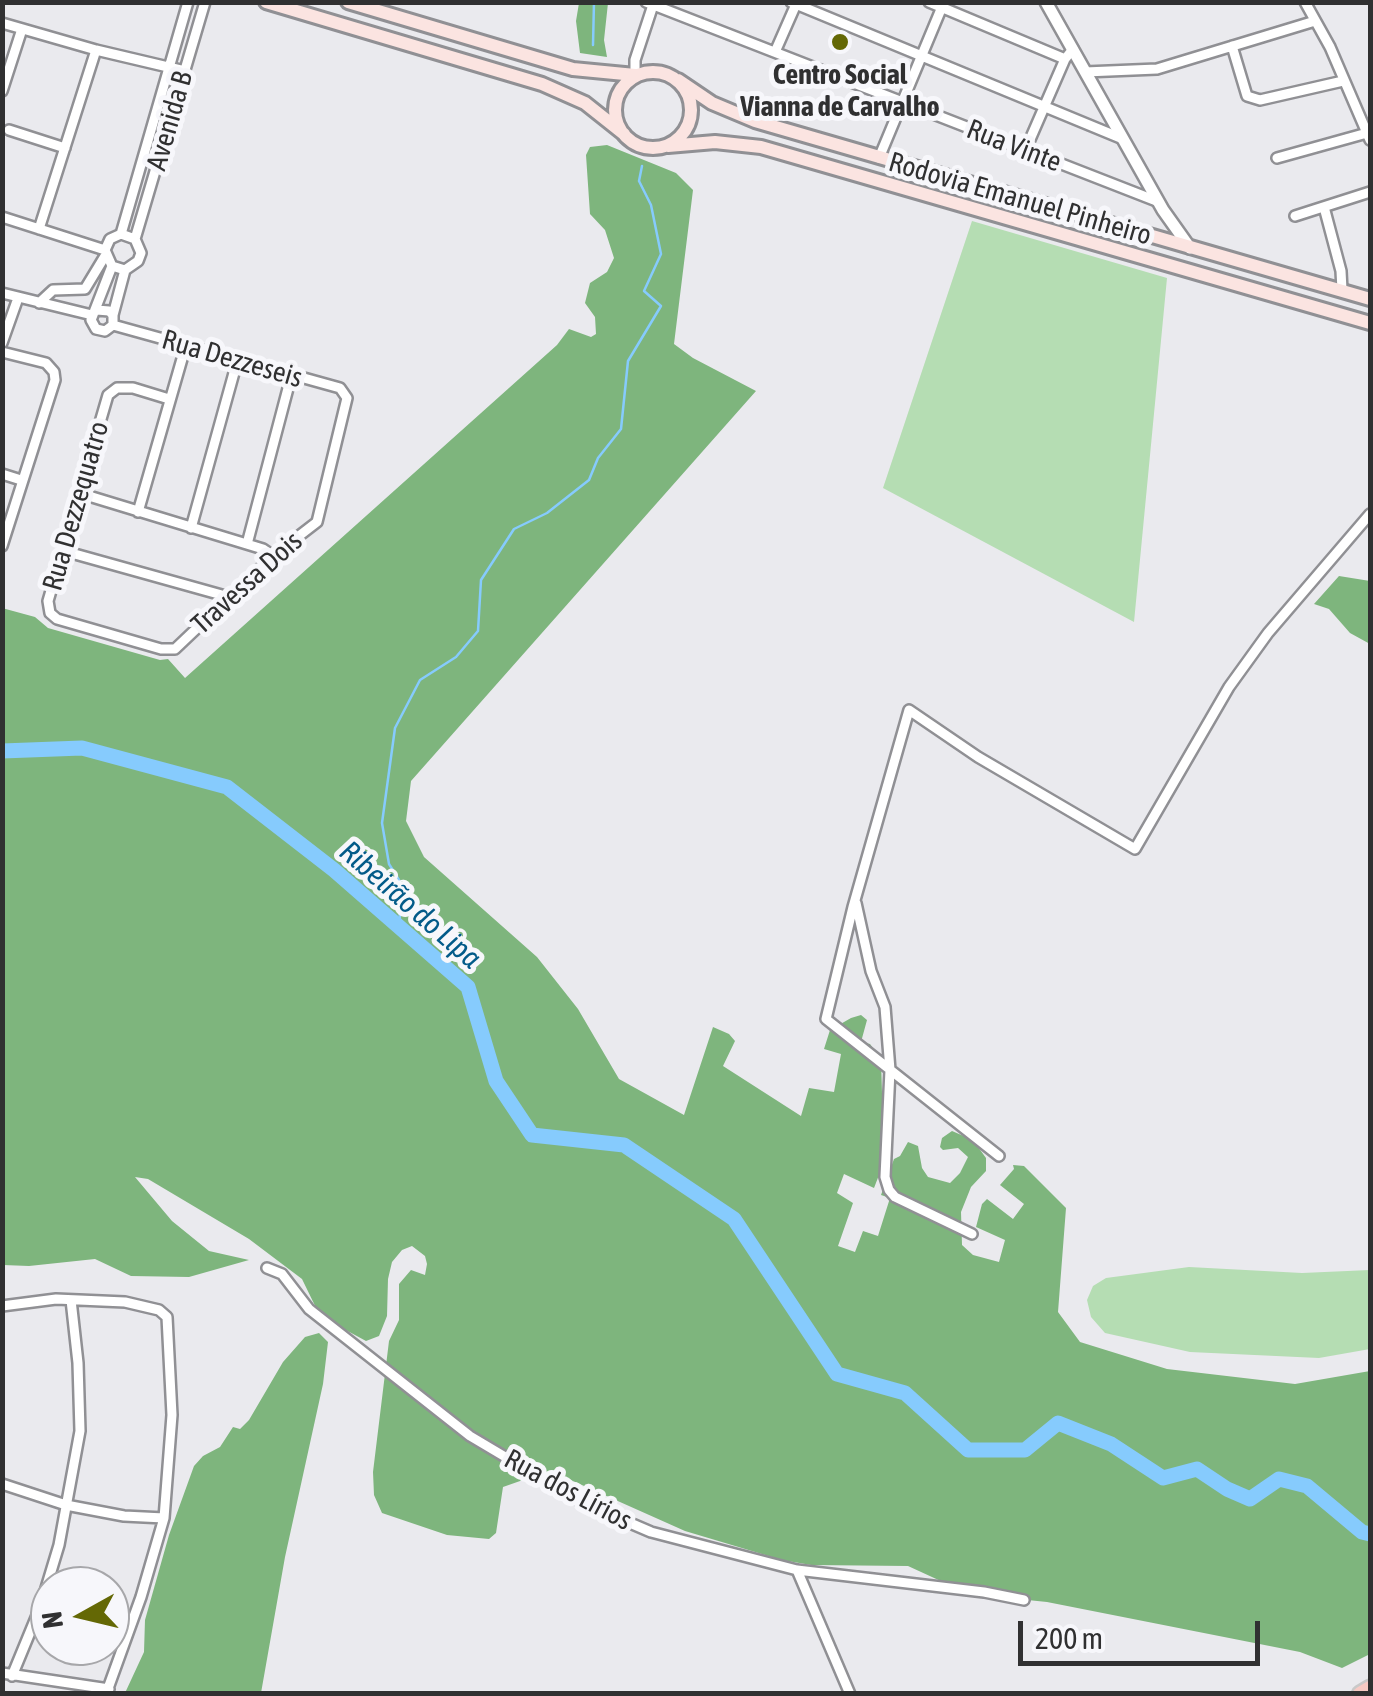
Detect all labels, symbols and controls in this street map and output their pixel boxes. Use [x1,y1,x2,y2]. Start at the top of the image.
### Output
marker: Centro Social Vianna de Carvalho [829,31,851,53]
place label: Centro Social Vianna de Carvalho [740,58,940,124]
street label: Avenida B [140,68,200,174]
street label: Rua Vinte [962,113,1066,179]
street label: Rodovia Emanuel Pinheiro [885,145,1155,253]
street label: Rua Dezzeseis [158,323,306,395]
street label: Rua Dezzequatro [36,417,116,595]
street label: Travessa Dois [185,525,309,641]
water label: Ribeirão do Lipa [332,834,488,976]
street label: Rua dos Lírios [499,1442,637,1538]
north arrow [30,1566,130,1666]
scale bar [1023,1601,1266,1663]
text: N [35,1609,69,1630]
text: 200 m [1035,1621,1103,1655]

